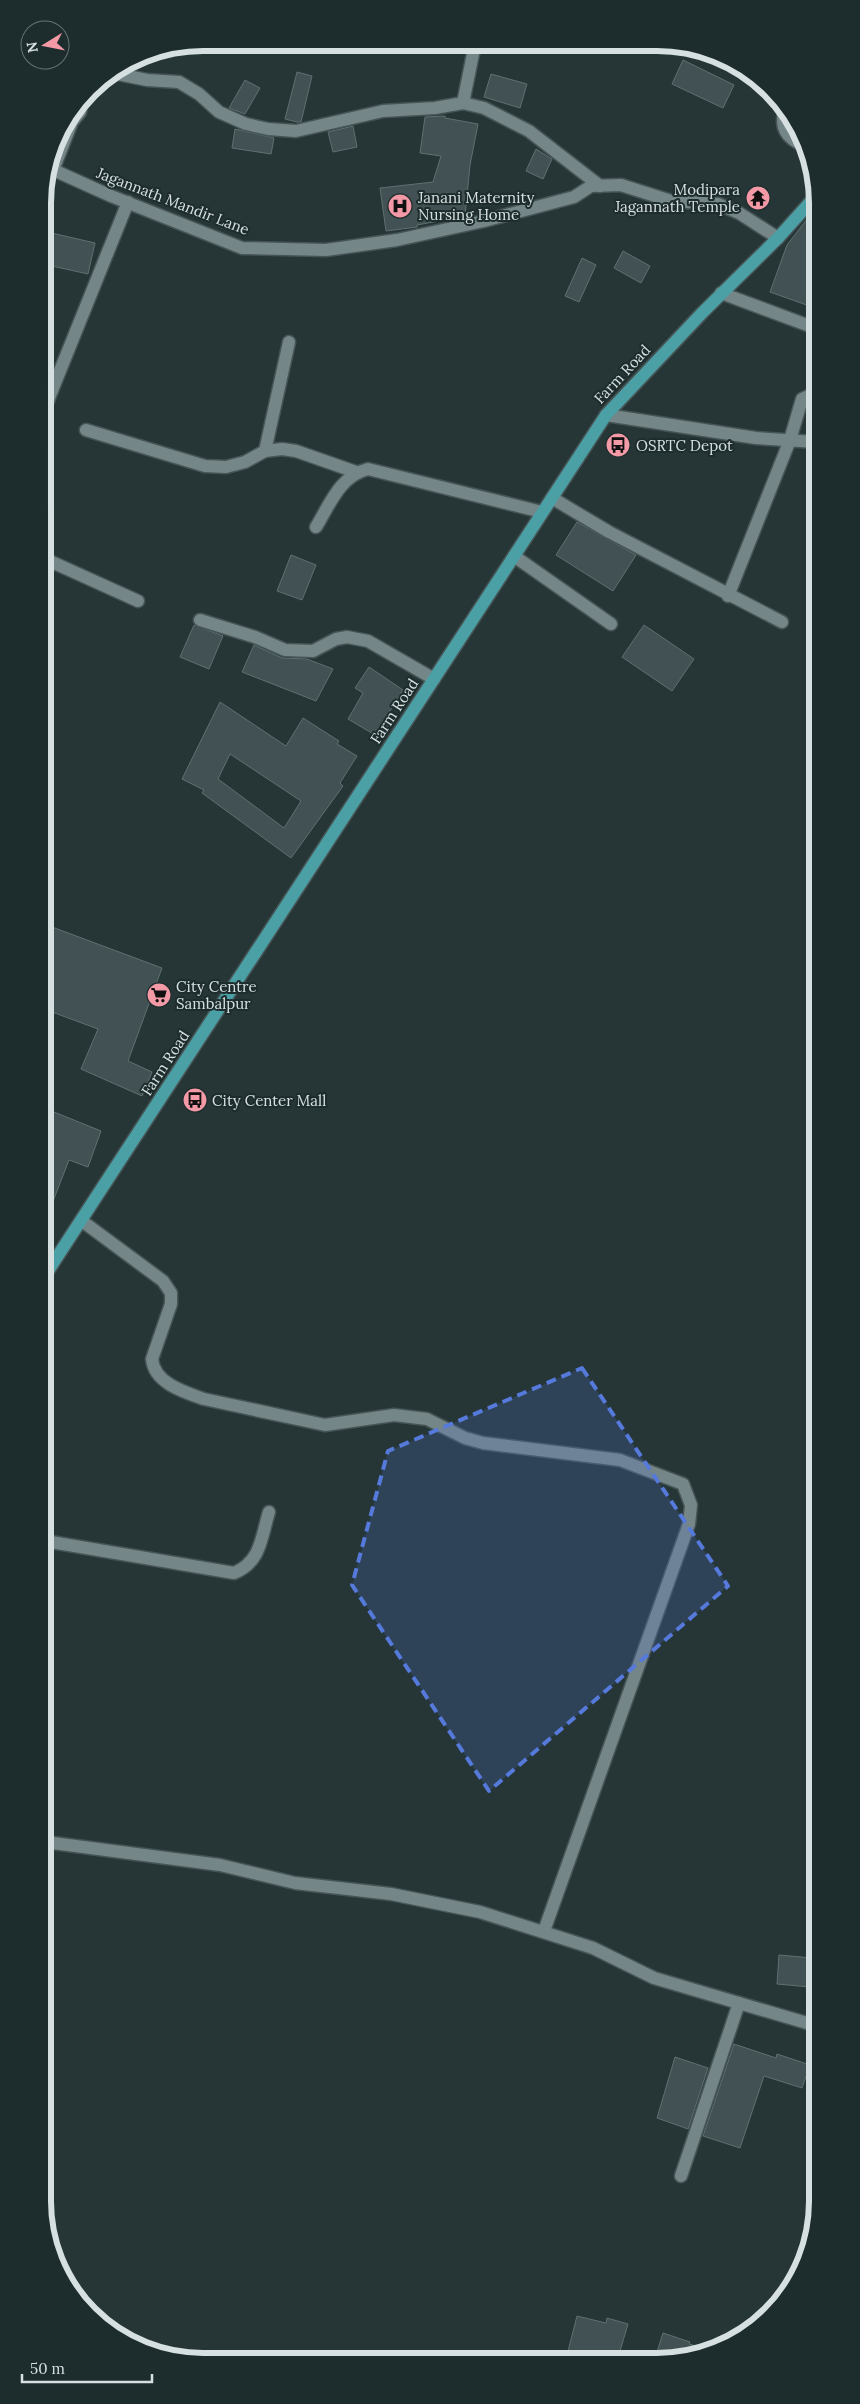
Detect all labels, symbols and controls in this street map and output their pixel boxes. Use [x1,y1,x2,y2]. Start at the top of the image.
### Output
north arrow [20,20,70,70]
text: N [22,40,42,54]
street label: Jagannath Mandir Lane [93,163,252,239]
place label: Modipara Jagannath Temple [614,180,740,216]
temple icon: Modipara Jagannath Temple [745,185,771,211]
place label: Janani Maternity Nursing Home [417,188,534,224]
hospital icon: Janani Maternity Nursing Home [387,193,413,219]
street label: Farm Road [590,340,654,408]
bus stop icon: OSRTC Depot [605,432,631,458]
place label: OSRTC Depot [636,436,733,455]
street label: Farm Road [366,675,422,747]
place label: City Centre Sambalpur [176,977,257,1013]
supermarket icon: City Centre Sambalpur [146,982,172,1008]
street label: Farm Road [137,1027,193,1099]
bus stop icon: City Center Mall [182,1087,208,1113]
place label: City Center Mall [212,1091,326,1110]
scale bar [22,2352,152,2384]
text: 50 m [30,2359,65,2378]

